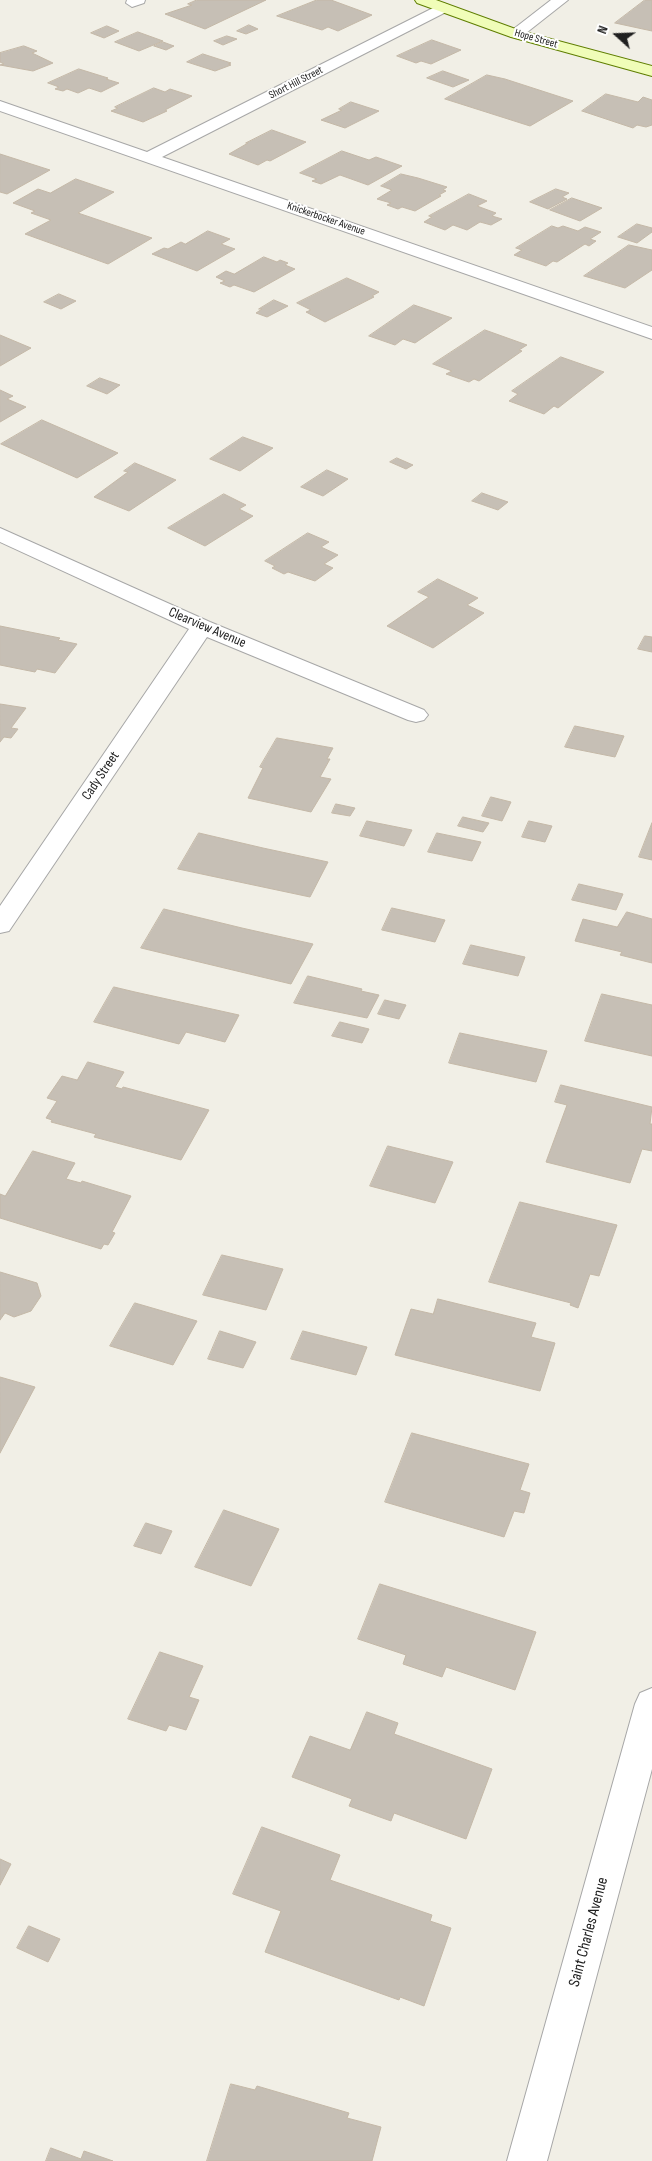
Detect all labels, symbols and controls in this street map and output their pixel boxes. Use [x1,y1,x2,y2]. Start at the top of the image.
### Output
north arrow [592,10,642,60]
text: N [593,23,612,36]
street label: Hope Street [513,27,559,51]
street label: Short Hill Street [267,64,325,102]
street label: Knickerbocker Avenue [285,200,367,238]
street label: Clearview Avenue [166,604,248,652]
street label: Cady Street [79,749,123,803]
street label: Saint Charles Avenue [565,1875,613,1989]

